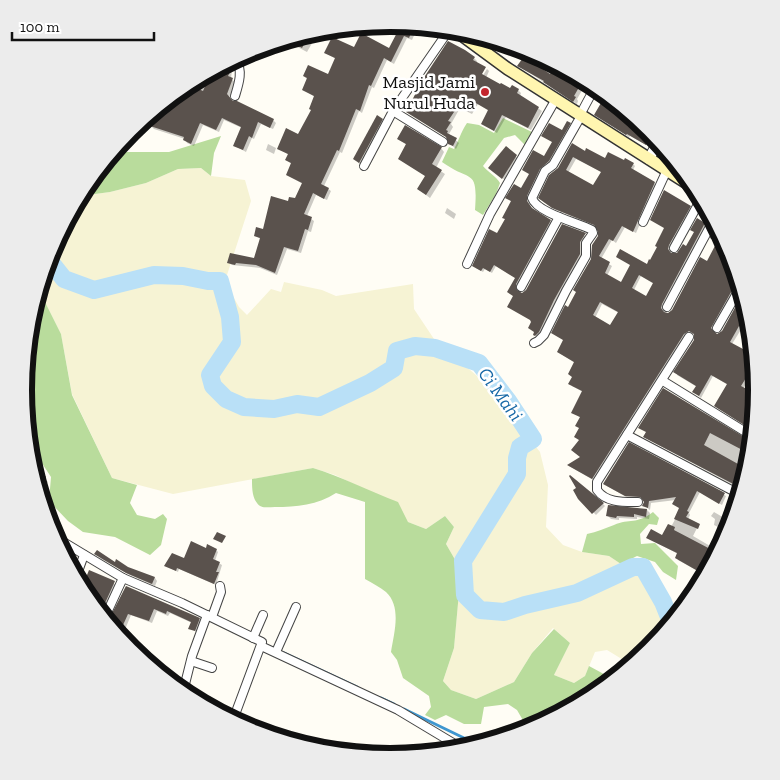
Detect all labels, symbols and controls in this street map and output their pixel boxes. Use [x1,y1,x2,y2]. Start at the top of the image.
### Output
scale bar [12,10,155,42]
text: 100 m [20,18,59,36]
place label: Masjid Jami Nurul Huda [383,71,475,114]
marker: Masjid Jami Nurul Huda [479,86,491,98]
water label: Ci Mahi [473,363,528,426]

